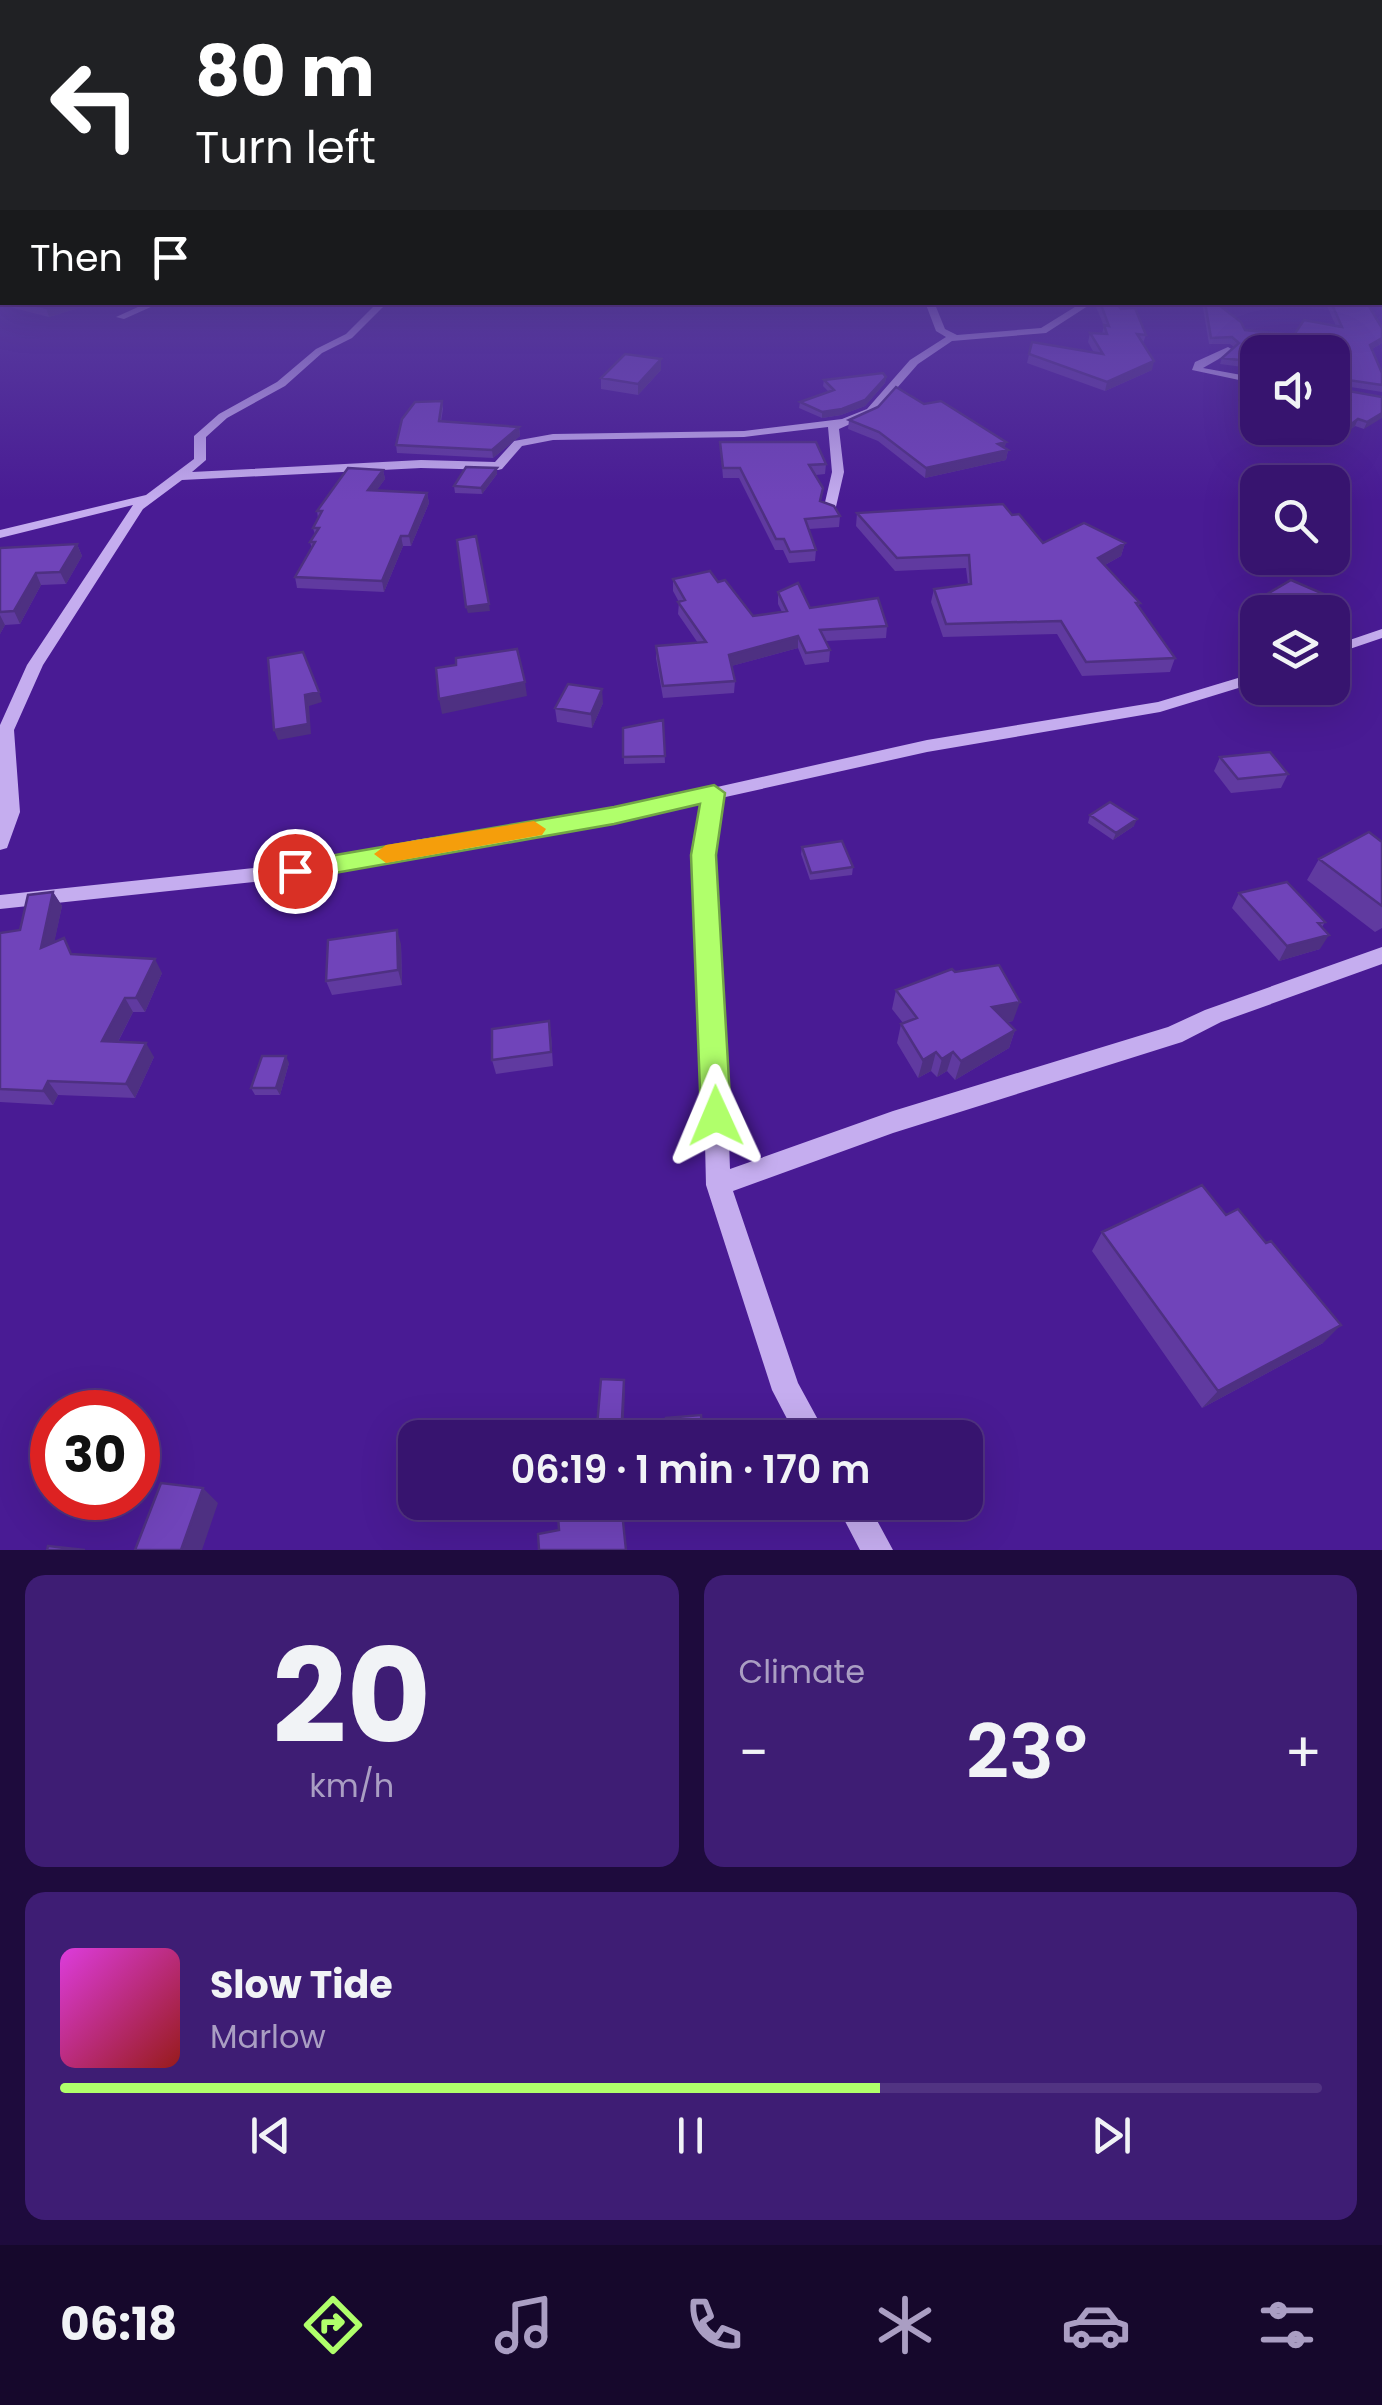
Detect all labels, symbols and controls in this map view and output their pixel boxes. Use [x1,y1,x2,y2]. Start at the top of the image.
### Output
text: 80 m [195,22,375,121]
icon: left [30,40,160,170]
text: Turn left [195,116,376,179]
icon: arrive [143,230,198,285]
text: Then [30,231,123,284]
map controls [1240,335,1350,705]
button: sound [1240,335,1350,445]
button: search [1240,465,1350,575]
button: layers [1240,595,1350,705]
pin [253,829,338,914]
icon: arrive [268,844,323,899]
position arrow [664,1064,768,1168]
speed limit sign: 30 [30,1390,160,1520]
text: 06:19 · 1 min · 170 m [511,1443,870,1496]
text: 20 [272,1605,431,1788]
text: Climate [739,1649,865,1694]
text: 23° [966,1699,1087,1804]
text: − [739,1714,769,1791]
text: + [1284,1714,1322,1791]
text: km/h [309,1763,394,1808]
text: Slow Tide [210,1958,393,2011]
text: Marlow [210,2014,326,2059]
icon: previous [243,2108,298,2163]
icon: pause [663,2108,718,2163]
icon: next [1084,2108,1139,2163]
icon: directions [298,2290,368,2360]
icon: music [489,2290,559,2360]
icon: phone [679,2290,749,2360]
icon: climate [870,2290,940,2360]
icon: car [1061,2290,1131,2360]
icon: filters [1252,2290,1322,2360]
text: 06:18 [60,2293,177,2356]

